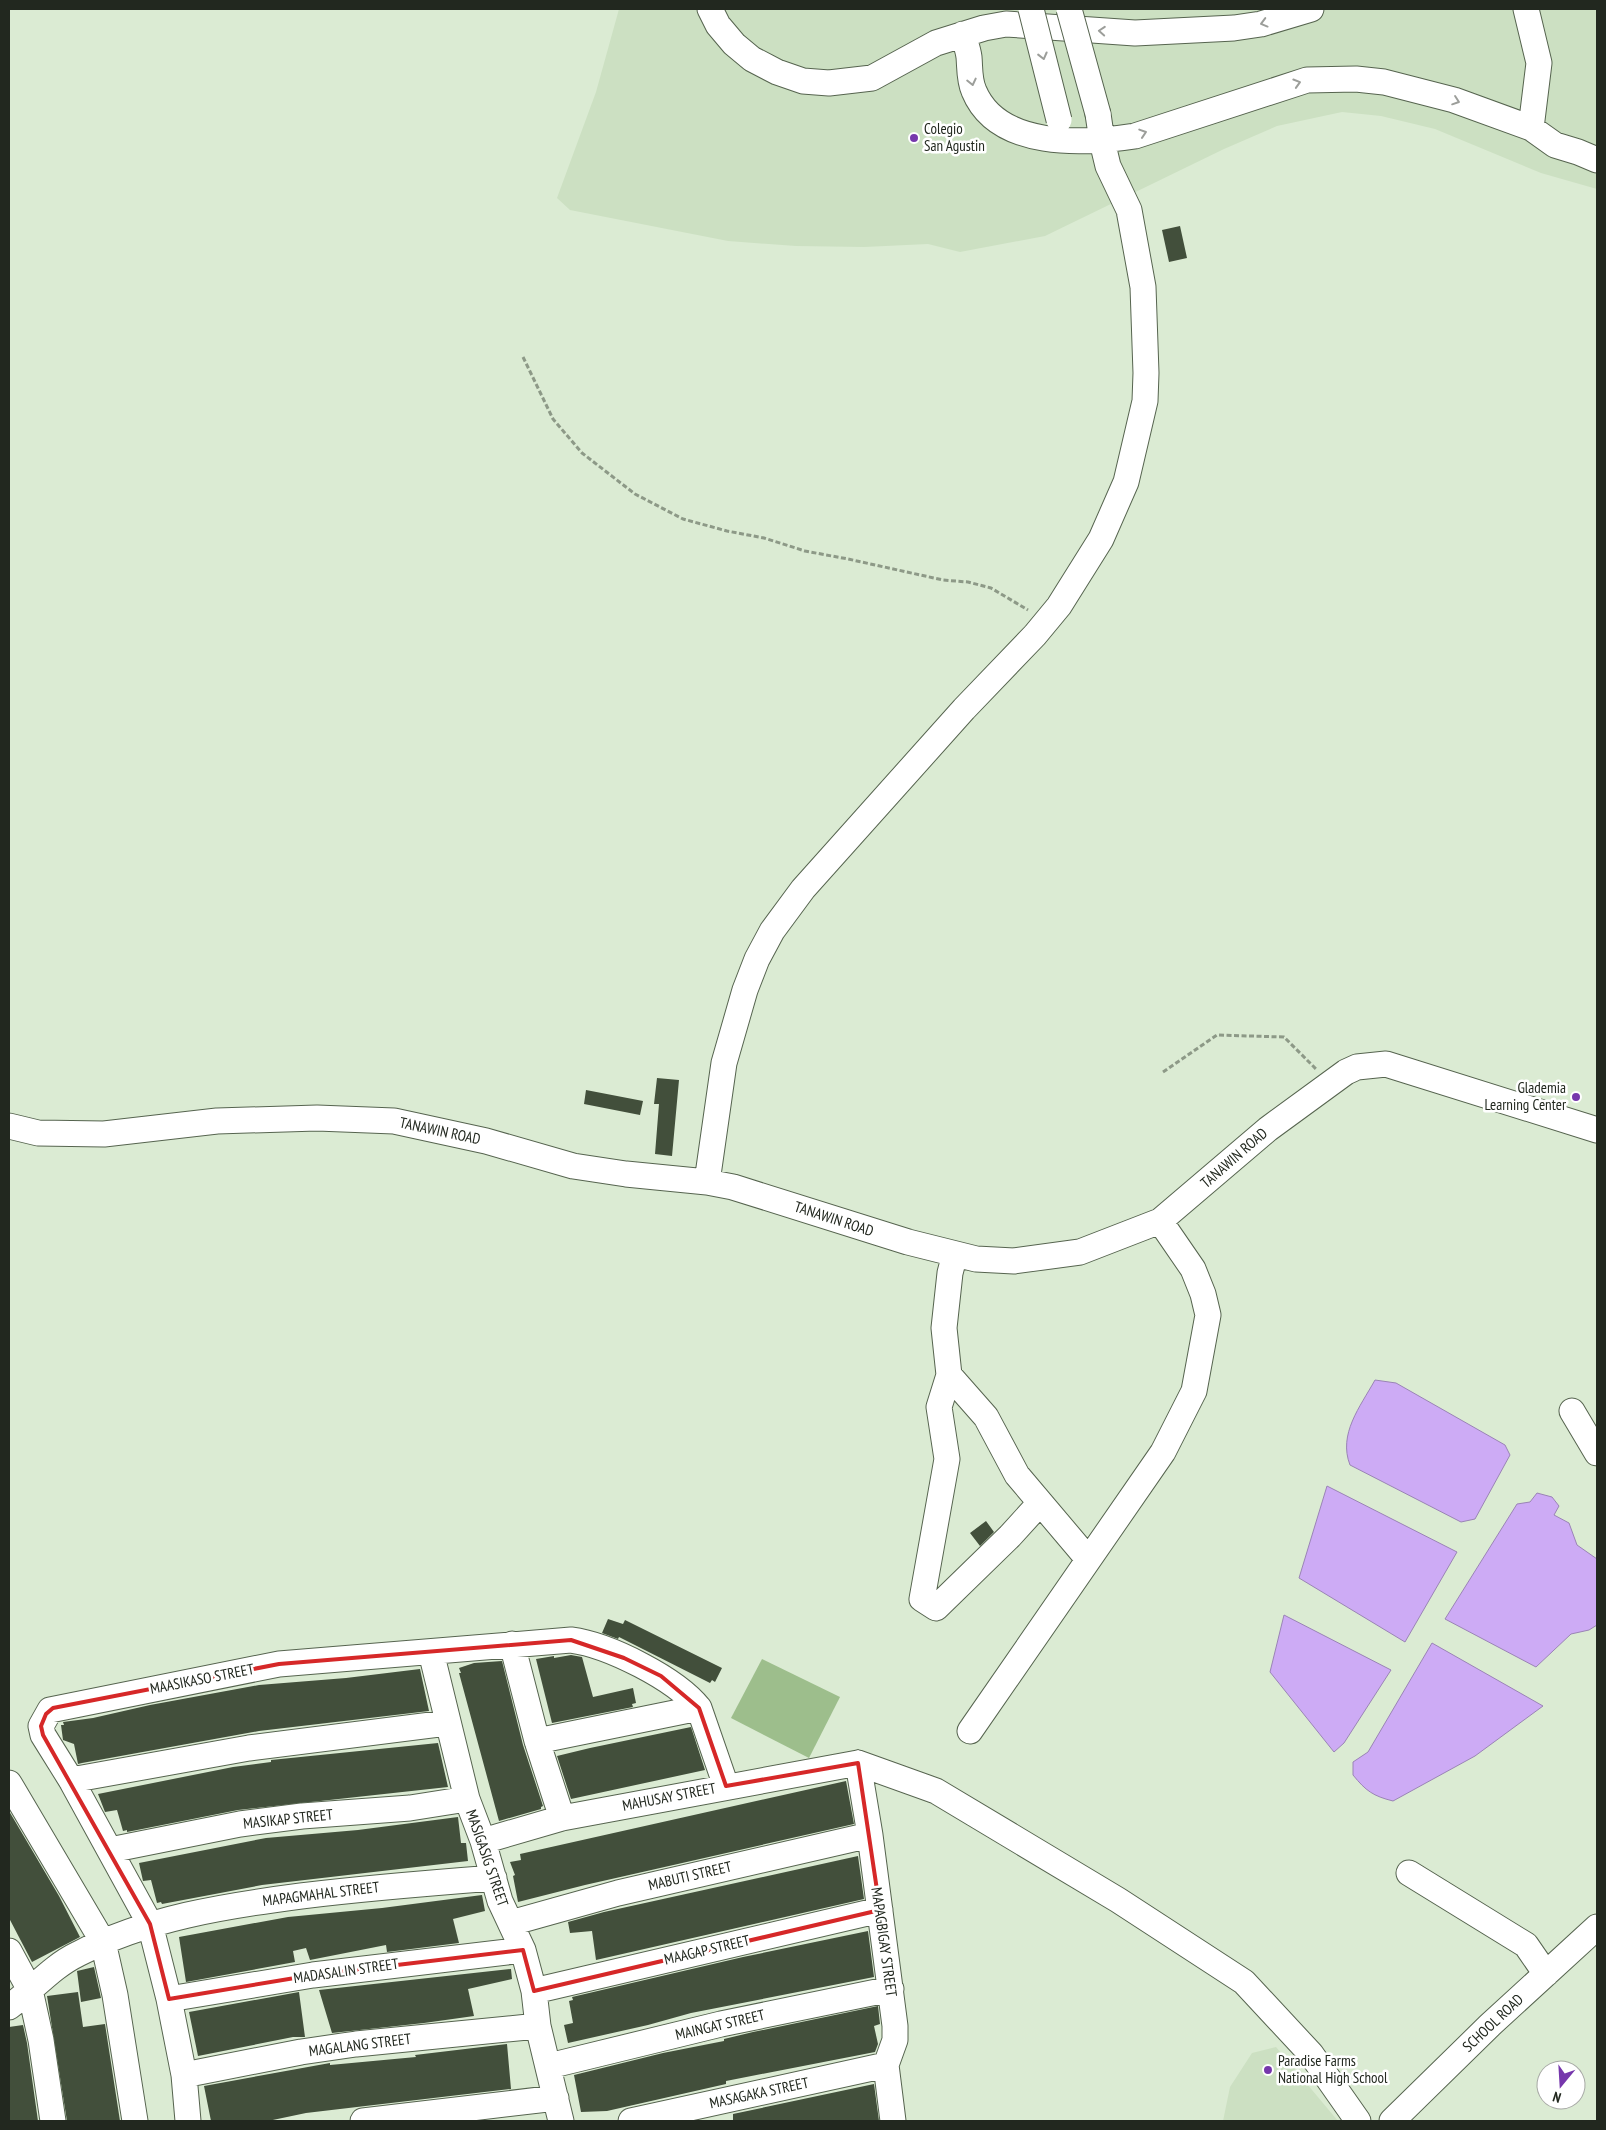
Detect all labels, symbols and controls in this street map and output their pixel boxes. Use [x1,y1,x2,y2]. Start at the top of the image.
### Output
one-way arrow [1260,17,1268,28]
one-way arrow [1098,25,1106,36]
one-way arrow [1037,52,1048,60]
one-way arrow [966,78,976,87]
one-way arrow [1292,78,1301,88]
one-way arrow [1452,95,1460,105]
place label: Colegio San Agustin [924,119,985,155]
one-way arrow [1138,129,1146,139]
marker: Colegio San Agustin [908,132,920,144]
place label: Glademia Learning Center [1485,1078,1567,1114]
marker: Glademia Learning Center [1570,1091,1582,1103]
street label: TANAWIN ROAD [398,1113,482,1148]
street label: TANAWIN ROAD [1196,1123,1271,1192]
street label: TANAWIN ROAD [792,1197,876,1240]
street label: MAASIKASO STREET [148,1659,256,1698]
street label: MAHUSAY STREET [621,1778,718,1815]
street label: MASIKAP STREET [242,1804,334,1833]
street label: MASIGASIG STREET [462,1807,513,1909]
street label: MABUTI STREET [646,1857,734,1894]
street label: MAPAGMAHAL STREET [262,1877,381,1910]
street label: MAPAGBIGAY STREET [867,1886,902,1998]
street label: MAAGAP STREET [662,1930,752,1969]
street label: MADASALIN STREET [292,1954,400,1987]
street label: SCHOOL ROAD [1458,1990,1527,2056]
street label: MAINGAT STREET [673,2005,767,2044]
street label: MAGALANG STREET [308,2029,412,2060]
place label: Paradise Farms National High School [1278,2051,1388,2087]
north arrow [1536,2060,1586,2110]
marker: Paradise Farms National High School [1262,2064,1274,2076]
street label: MASAGAKA STREET [708,2073,811,2112]
text: N [1551,2088,1563,2107]

